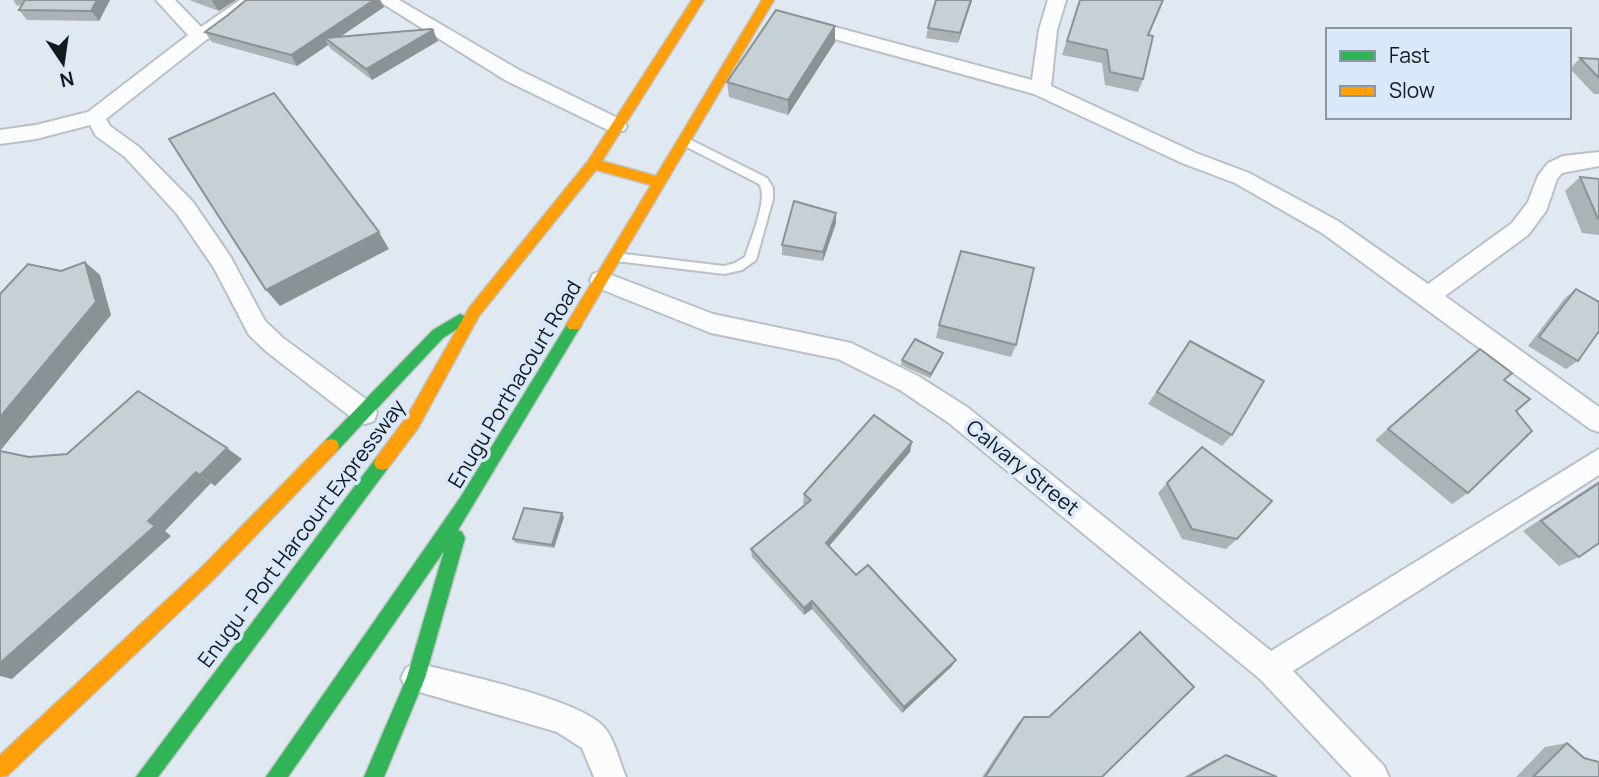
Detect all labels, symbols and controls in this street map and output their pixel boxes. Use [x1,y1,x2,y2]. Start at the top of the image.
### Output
north arrow [28,28,98,98]
legend [1326,28,1571,119]
text: Fast [1389,41,1430,69]
text: N [57,65,76,94]
text: Slow [1389,76,1435,104]
street label: Enugu Porthacourt Road [441,275,587,493]
street label: Enugu - Port Harcourt Expressway [191,393,411,673]
street label: Calvary Street [961,413,1085,521]

